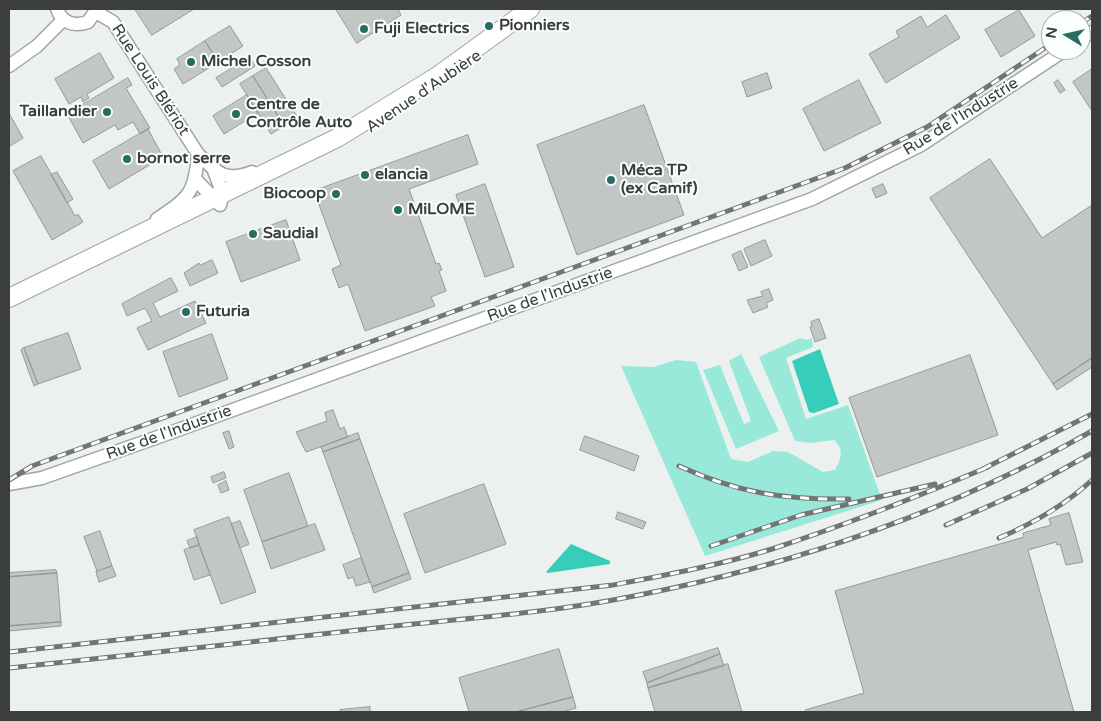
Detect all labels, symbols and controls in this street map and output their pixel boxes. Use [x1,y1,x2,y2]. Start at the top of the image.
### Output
north arrow [1041,10,1091,60]
place label: Pionniers [499,16,570,36]
place label: Fuji Electrics [374,19,469,39]
marker: Pionniers [483,20,495,32]
street label: Rue Louis Blériot [107,21,193,139]
marker: Fuji Electrics [358,23,370,35]
text: N [1042,26,1061,40]
street label: Avenue d'Aubière [363,46,485,138]
place label: Michel Cosson [201,52,311,72]
marker: Michel Cosson [185,56,197,68]
street label: Rue de l'Industrie [900,74,1022,160]
place label: Centre de Contrôle Auto [246,95,352,133]
place label: Taillandier [20,102,97,122]
marker: Taillandier [101,106,113,118]
marker: Centre de Contrôle Auto [230,108,242,120]
place label: bornot serre [137,149,230,169]
marker: bornot serre [121,153,133,165]
place label: Méca TP (ex Camif) [621,161,698,199]
place label: elancia [375,165,428,185]
marker: elancia [359,169,371,181]
marker: Méca TP (ex Camif) [605,174,617,186]
place label: Biocoop [263,184,326,204]
marker: Biocoop [330,188,342,200]
place label: MiLOME [408,200,475,220]
marker: MiLOME [392,204,404,216]
place label: Saudial [263,224,319,244]
marker: Saudial [247,228,259,240]
street label: Rue de l'Industrie [485,263,615,327]
place label: Futuria [196,302,250,322]
marker: Futuria [180,306,192,318]
street label: Rue de l'Industrie [104,401,234,465]

